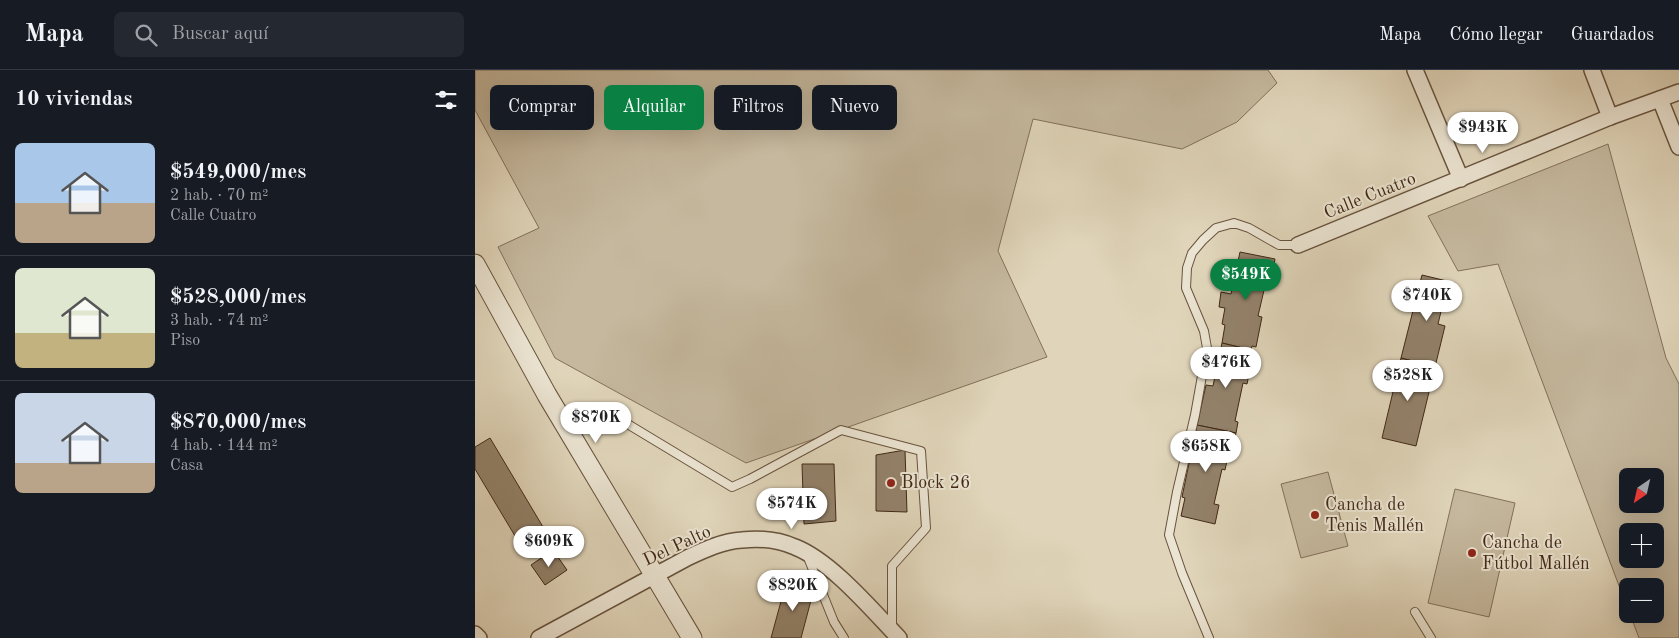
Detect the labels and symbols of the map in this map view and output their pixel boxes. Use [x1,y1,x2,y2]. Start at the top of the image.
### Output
pin: $943K [1448,112,1518,154]
street label: Calle Cuatro [1322,169,1418,223]
pin: $549K [1211,258,1281,301]
pin: $740K [1392,280,1462,322]
pin: $476K [1191,346,1261,389]
pin: $528K [1373,360,1443,402]
pin: $870K [561,402,631,444]
pin: $658K [1171,430,1241,473]
north arrow [1619,468,1664,512]
place label: Block 26 [901,474,970,492]
marker: Block 26 [885,477,897,489]
pin: $574K [757,488,827,530]
place label: Cancha de Tenis Mallén [1325,496,1424,535]
marker: Cancha de Tenis Mallén [1309,509,1321,521]
street label: Del Palto [640,522,714,570]
pin: $609K [514,526,584,568]
place label: Cancha de Fútbol Mallén [1482,534,1590,573]
marker: Cancha de Fútbol Mallén [1466,547,1478,559]
pin: $820K [758,570,828,612]

